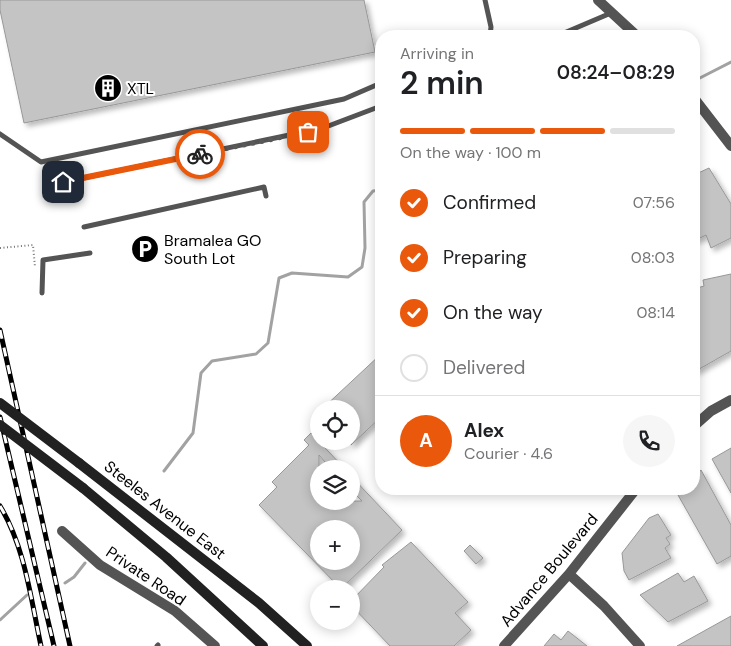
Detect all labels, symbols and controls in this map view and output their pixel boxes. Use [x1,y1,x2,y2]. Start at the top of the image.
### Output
text: Arriving in [400,43,474,64]
text: 08:24–08:29 [557,60,675,85]
text: 2 min [400,62,484,104]
building icon: XTL [93,73,123,103]
place label: XTL [127,78,154,99]
pin [287,111,329,153]
icon: bag [294,118,322,146]
courier [175,129,225,179]
icon: bike [186,140,214,168]
text: On the way · 100 m [400,142,541,163]
pin [42,161,84,203]
icon: home [49,168,77,196]
icon: check [400,189,428,217]
text: Confirmed [443,190,536,215]
text: 07:56 [633,192,675,213]
place label: Bramalea GO South Lot [164,230,261,269]
parking icon: Bramalea GO South Lot [130,234,160,264]
icon: check [400,244,428,272]
text: Preparing [443,245,527,270]
text: 08:03 [631,247,675,268]
icon: check [400,299,428,327]
text: On the way [443,300,543,325]
text: 08:14 [636,302,675,323]
text: Delivered [443,355,525,380]
map controls [310,400,360,630]
button: locate [310,400,360,450]
button: phone [623,415,675,467]
text: Alex [464,418,504,443]
text: A [419,428,433,453]
text: Courier · 4.6 [464,443,553,464]
street label: Steeles Avenue East [100,456,230,564]
button: layers [310,460,360,510]
street label: Advance Boulevard [495,509,603,631]
button: + [310,520,360,570]
street label: Private Road [102,542,190,610]
button: − [310,580,360,630]

